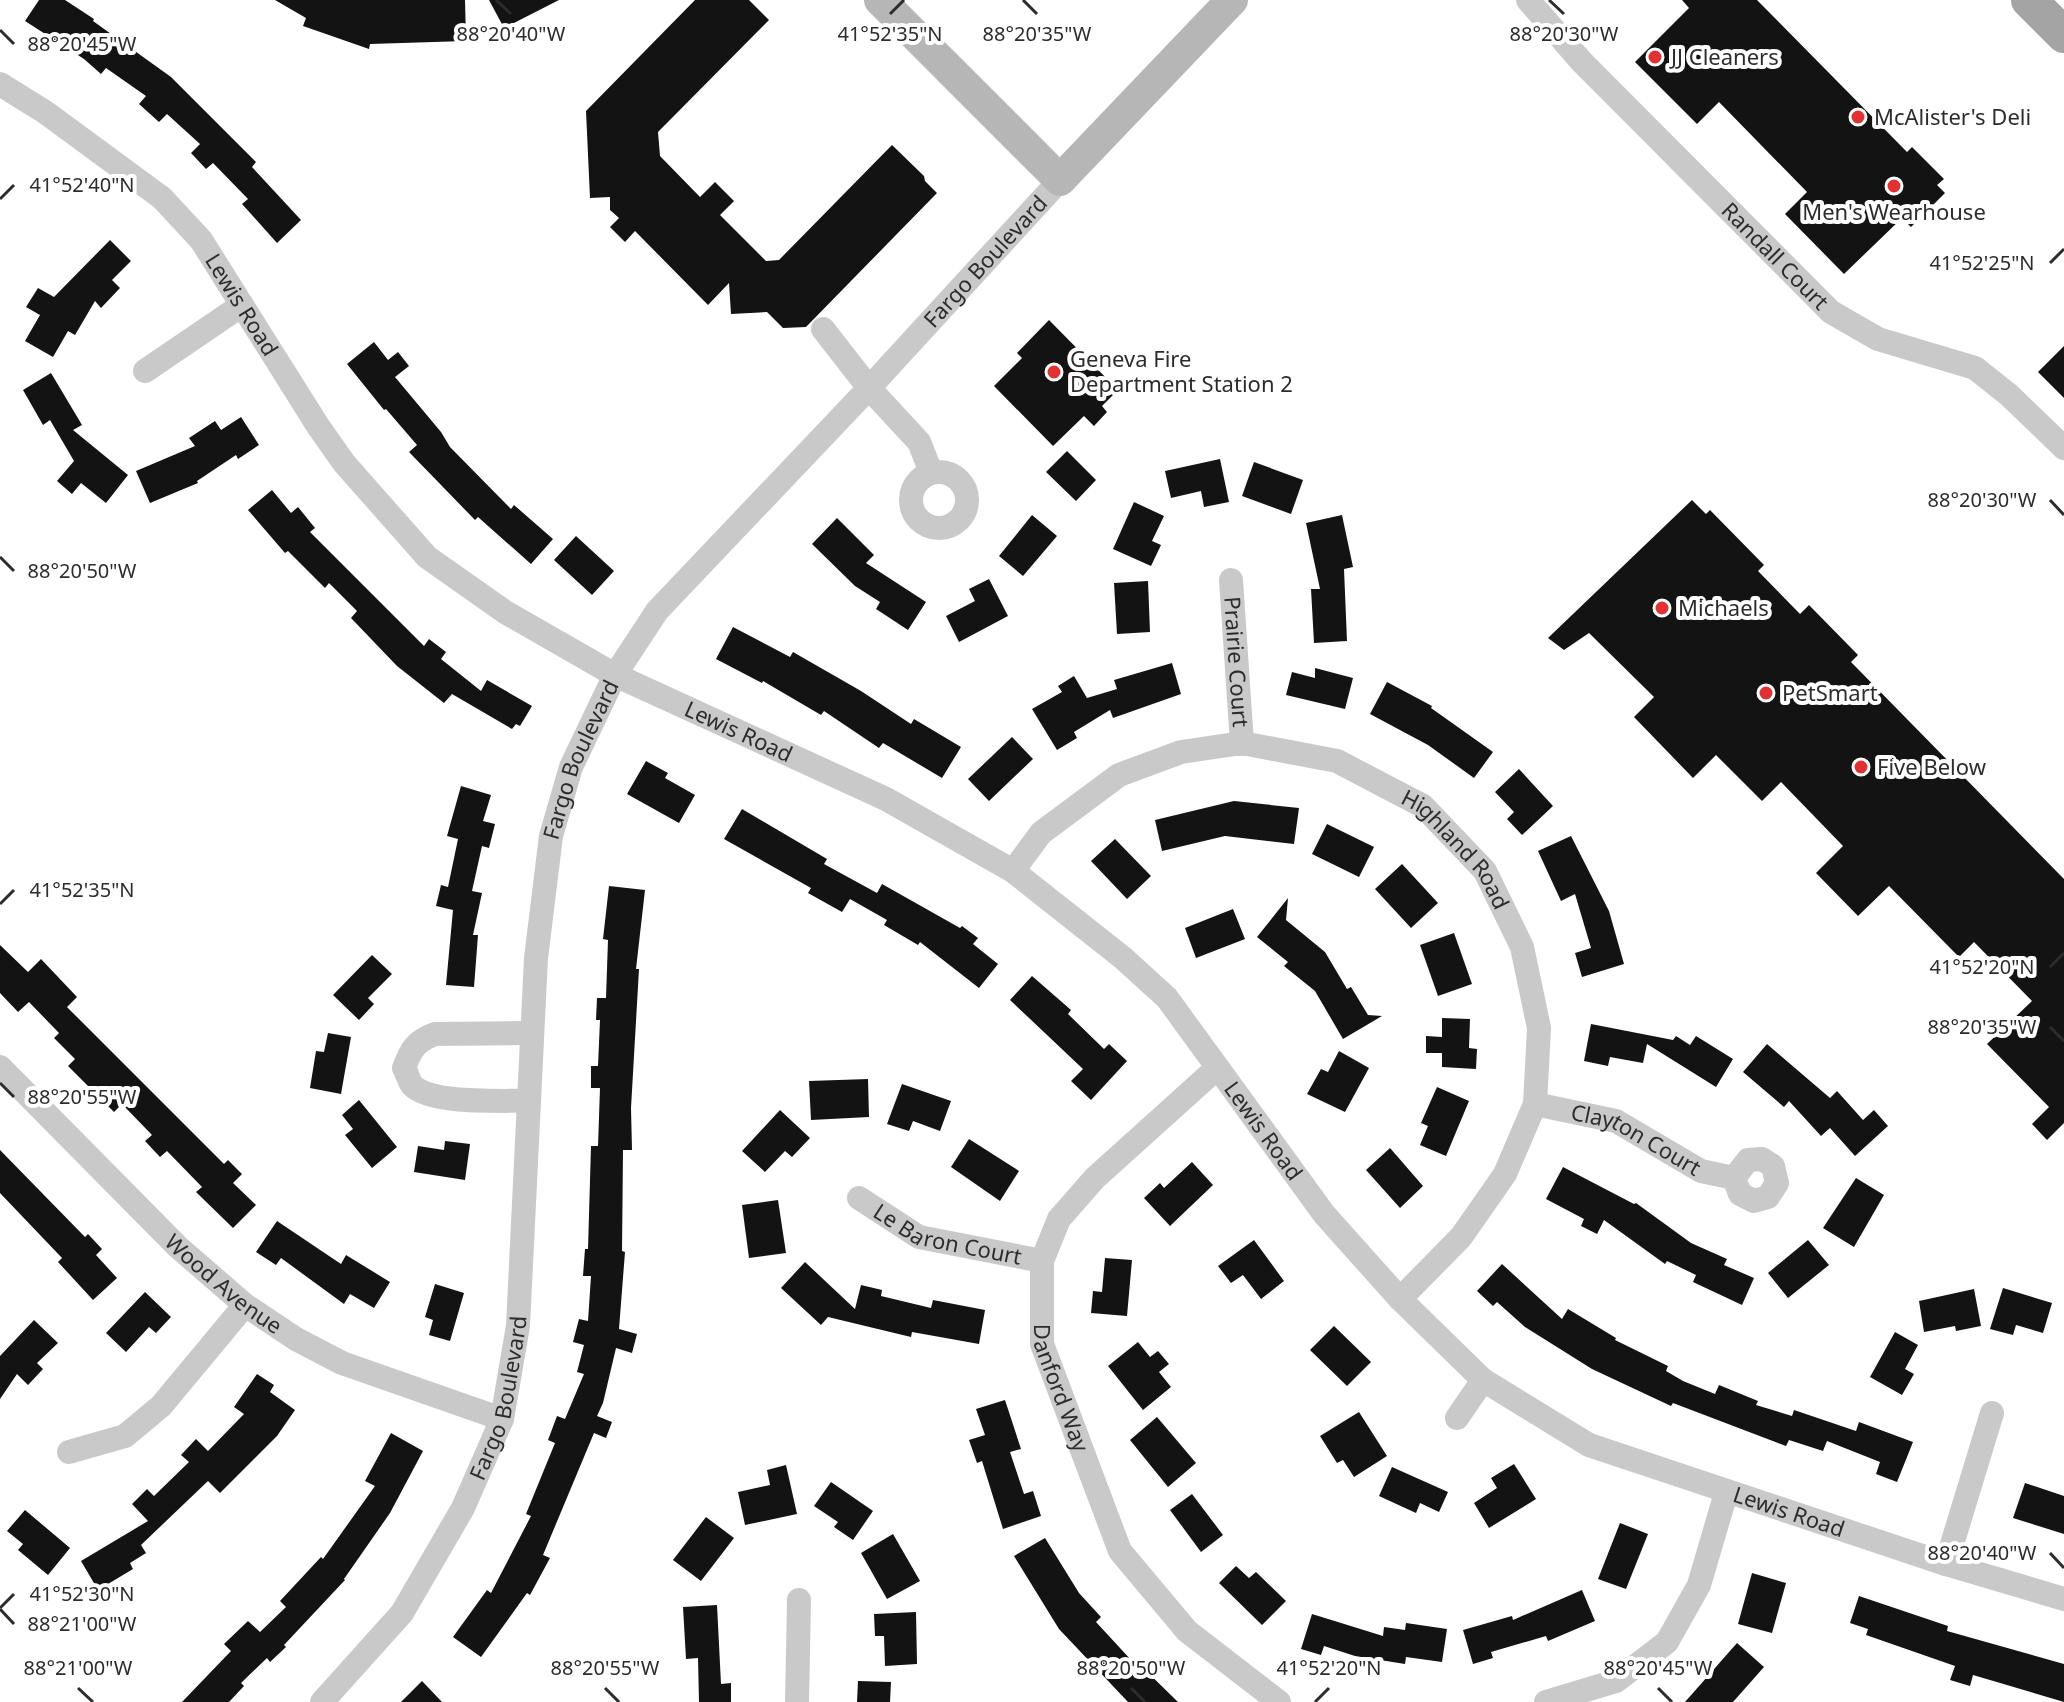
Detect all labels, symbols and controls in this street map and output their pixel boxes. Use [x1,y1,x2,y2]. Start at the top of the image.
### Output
text: 88°20'40"W [457,20,566,47]
text: 41°52'35"N [837,20,943,47]
text: 88°20'35"W [983,20,1092,47]
text: 88°20'30"W [1510,20,1619,47]
text: 88°20'45"W [28,30,137,57]
place label: JJ Cleaners [1669,41,1779,71]
marker: JJ Cleaners [1646,48,1664,66]
place label: McAlister's Deli [1874,101,2031,131]
marker: McAlister's Deli [1849,108,1867,126]
text: 41°52'40"N [29,171,135,198]
marker: Men's Wearhouse [1885,177,1903,195]
street label: Fargo Boulevard [916,188,1053,333]
street label: Randall Court [1716,195,1836,316]
place label: Men's Wearhouse [1802,196,1986,226]
street label: Lewis Road [199,247,286,361]
text: 41°52'25"N [1929,249,2035,276]
place label: Geneva Fire Department Station 2 [1070,343,1293,398]
marker: Geneva Fire Department Station 2 [1045,363,1063,381]
text: 88°20'30"W [1928,486,2037,513]
text: 88°20'50"W [28,557,137,584]
place label: Michaels [1678,592,1769,622]
street label: Prairie Court [1218,595,1257,728]
marker: Michaels [1653,599,1671,617]
street label: Fargo Boulevard [535,674,625,843]
place label: PetSmart [1782,677,1878,707]
marker: PetSmart [1757,684,1775,702]
street label: Lewis Road [680,693,798,768]
place label: Five Below [1877,751,1987,781]
marker: Five Below [1852,758,1870,776]
street label: Highland Road [1397,781,1517,914]
text: 41°52'35"N [29,876,135,903]
text: 41°52'20"N [1929,953,2035,980]
text: 88°20'35"W [1928,1013,2037,1040]
street label: Lewis Road [1218,1075,1310,1186]
text: 88°20'55"W [28,1083,137,1110]
street label: Clayton Court [1569,1096,1707,1182]
street label: Le Baron Court [868,1196,1024,1271]
street label: Wood Avenue [159,1227,289,1340]
street label: Fargo Boulevard [461,1315,532,1484]
street label: Danford Way [1027,1324,1097,1456]
street label: Lewis Road [1730,1478,1849,1543]
text: 88°20'40"W [1928,1539,2037,1566]
text: 41°52'30"N [29,1580,135,1607]
text: 88°21'00"W [28,1610,137,1637]
text: 88°21'00"W [24,1654,133,1681]
text: 88°20'55"W [551,1654,660,1681]
text: 88°20'50"W [1077,1654,1186,1681]
text: 41°52'20"N [1276,1654,1382,1681]
text: 88°20'45"W [1604,1654,1713,1681]

